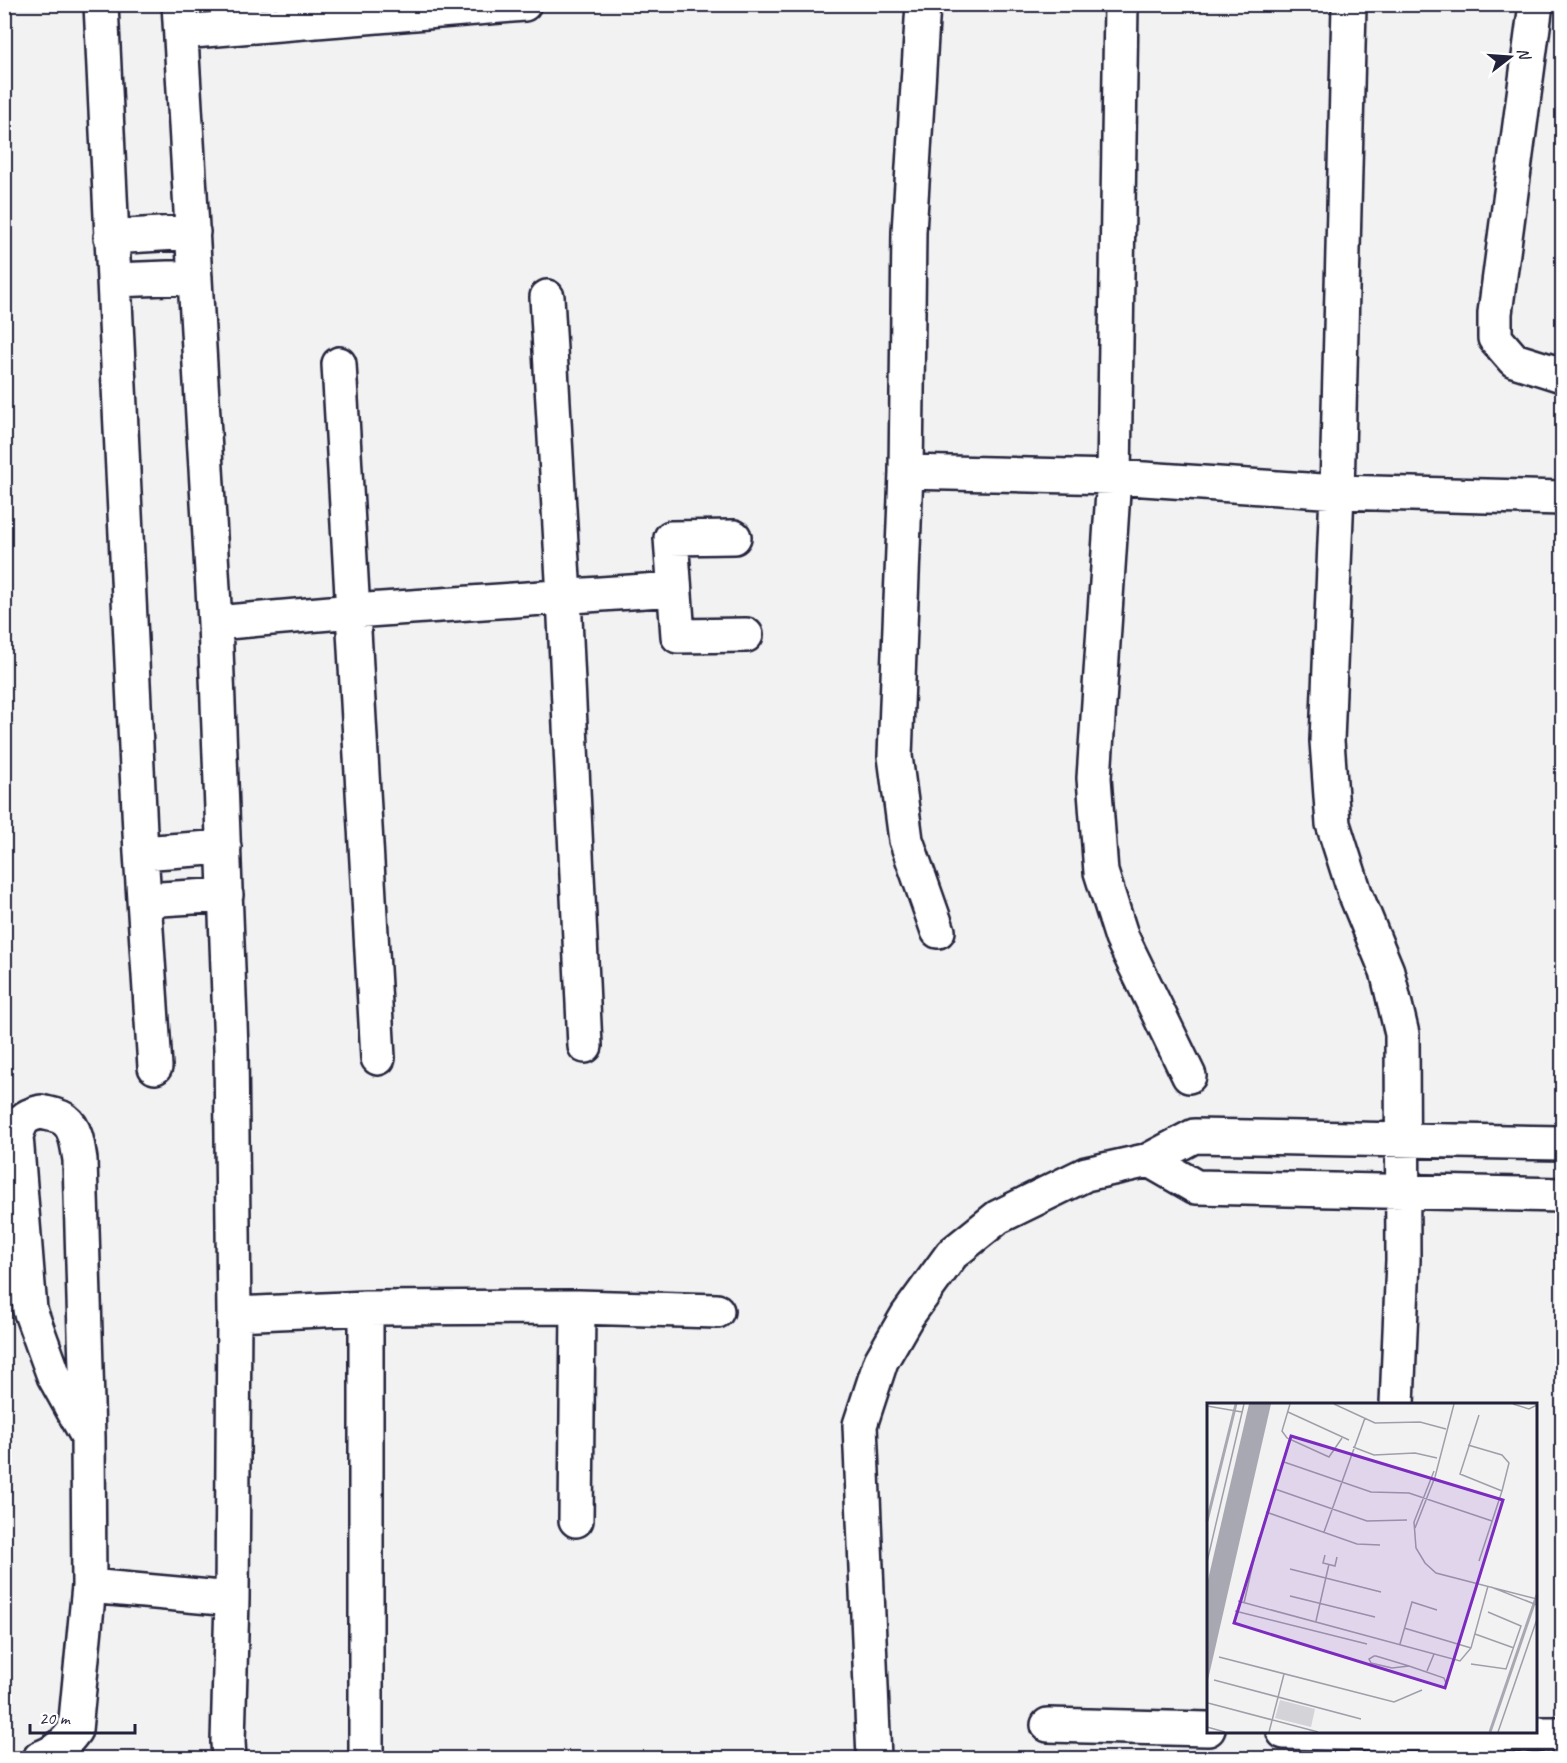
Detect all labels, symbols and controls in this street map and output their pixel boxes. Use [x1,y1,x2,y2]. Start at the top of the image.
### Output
north arrow [1480,27,1540,87]
text: N [1512,45,1535,64]
inset map [1207,1403,1537,1733]
scale bar [30,1697,135,1735]
text: 20 m [39,1707,72,1729]

